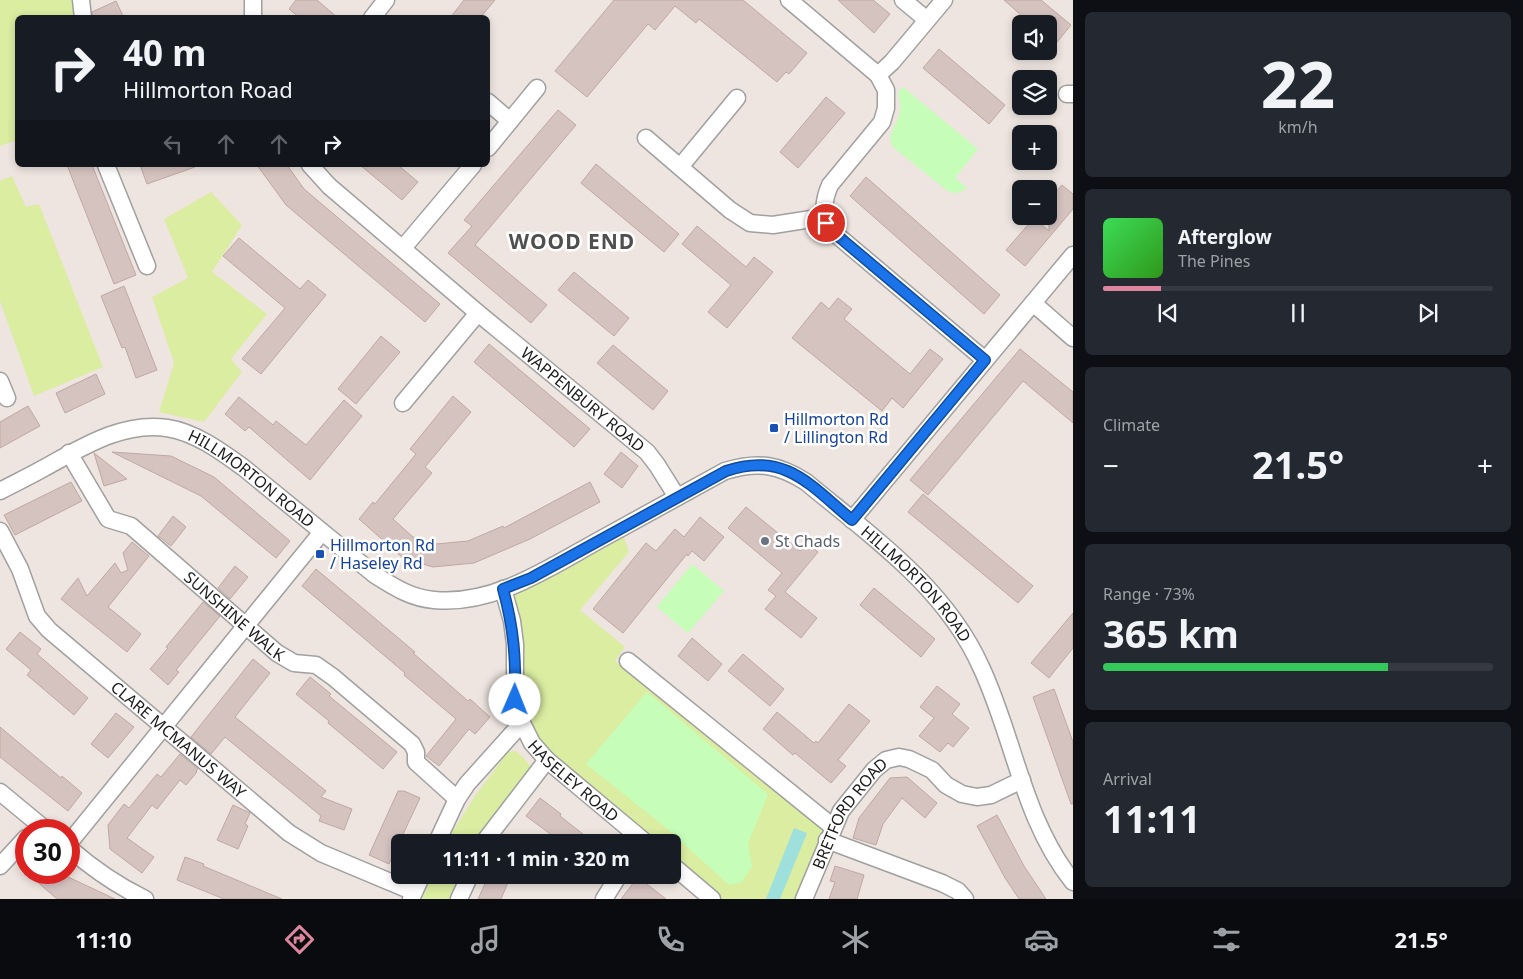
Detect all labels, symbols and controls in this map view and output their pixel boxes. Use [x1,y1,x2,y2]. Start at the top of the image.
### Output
map controls [1012,15,1057,225]
button: sound [1012,15,1057,60]
text: 40 m [123,29,206,76]
icon: right [40,35,105,100]
text: 22 [1261,39,1335,127]
button: layers [1012,70,1057,115]
text: Hillmorton Road [123,74,293,104]
text: km/h [1278,116,1318,138]
button: + [1012,125,1057,170]
icon: left [159,130,187,158]
icon: ahead [212,130,240,158]
icon: ahead [265,130,293,158]
icon: right [318,130,346,158]
button: − [1012,180,1057,225]
pin [805,202,847,244]
icon: arrive [812,209,840,237]
text: Afterglow [1178,224,1272,250]
district label: WOOD END [509,227,635,255]
text: The Pines [1178,250,1250,272]
icon: previous [1154,299,1182,327]
icon: pause [1284,299,1312,327]
icon: next [1414,299,1442,327]
street label: WAPPENBURY ROAD [516,342,650,457]
place label: Hillmorton Rd / Lillington Rd [784,408,889,448]
text: Climate [1103,414,1160,436]
marker: Hillmorton Rd / Lillington Rd [768,422,780,434]
street label: HILLMORTON ROAD [185,424,319,532]
text: 21.5° [1252,438,1344,490]
text: − [1103,446,1119,484]
text: + [1477,446,1493,484]
street label: HILLMORTON ROAD [857,521,976,646]
place label: St Chads [775,530,840,552]
place label: Hillmorton Rd / Haseley Rd [330,534,435,574]
marker: St Chads [759,535,771,547]
marker: Hillmorton Rd / Haseley Rd [314,548,326,560]
street label: SUNSHINE WALK [180,566,289,666]
text: Range · 73% [1103,583,1195,605]
text: 365 km [1103,607,1239,659]
position arrow [488,673,540,725]
street label: CLARE MCMANUS WAY [106,676,251,804]
street label: HASELEY ROAD [523,735,624,827]
street label: BRETFORD ROAD [807,752,892,872]
text: Arrival [1103,768,1152,790]
text: 11:11 [1103,792,1201,844]
speed limit sign: 30 [15,819,80,884]
text: 11:11 · 1 min · 320 m [442,846,630,872]
icon: directions [282,922,317,957]
icon: music [468,922,503,957]
icon: phone [653,922,688,957]
icon: climate [838,922,873,957]
icon: car [1024,922,1059,957]
icon: filters [1209,922,1244,957]
text: 11:10 [75,924,132,954]
text: 21.5° [1394,924,1448,954]

